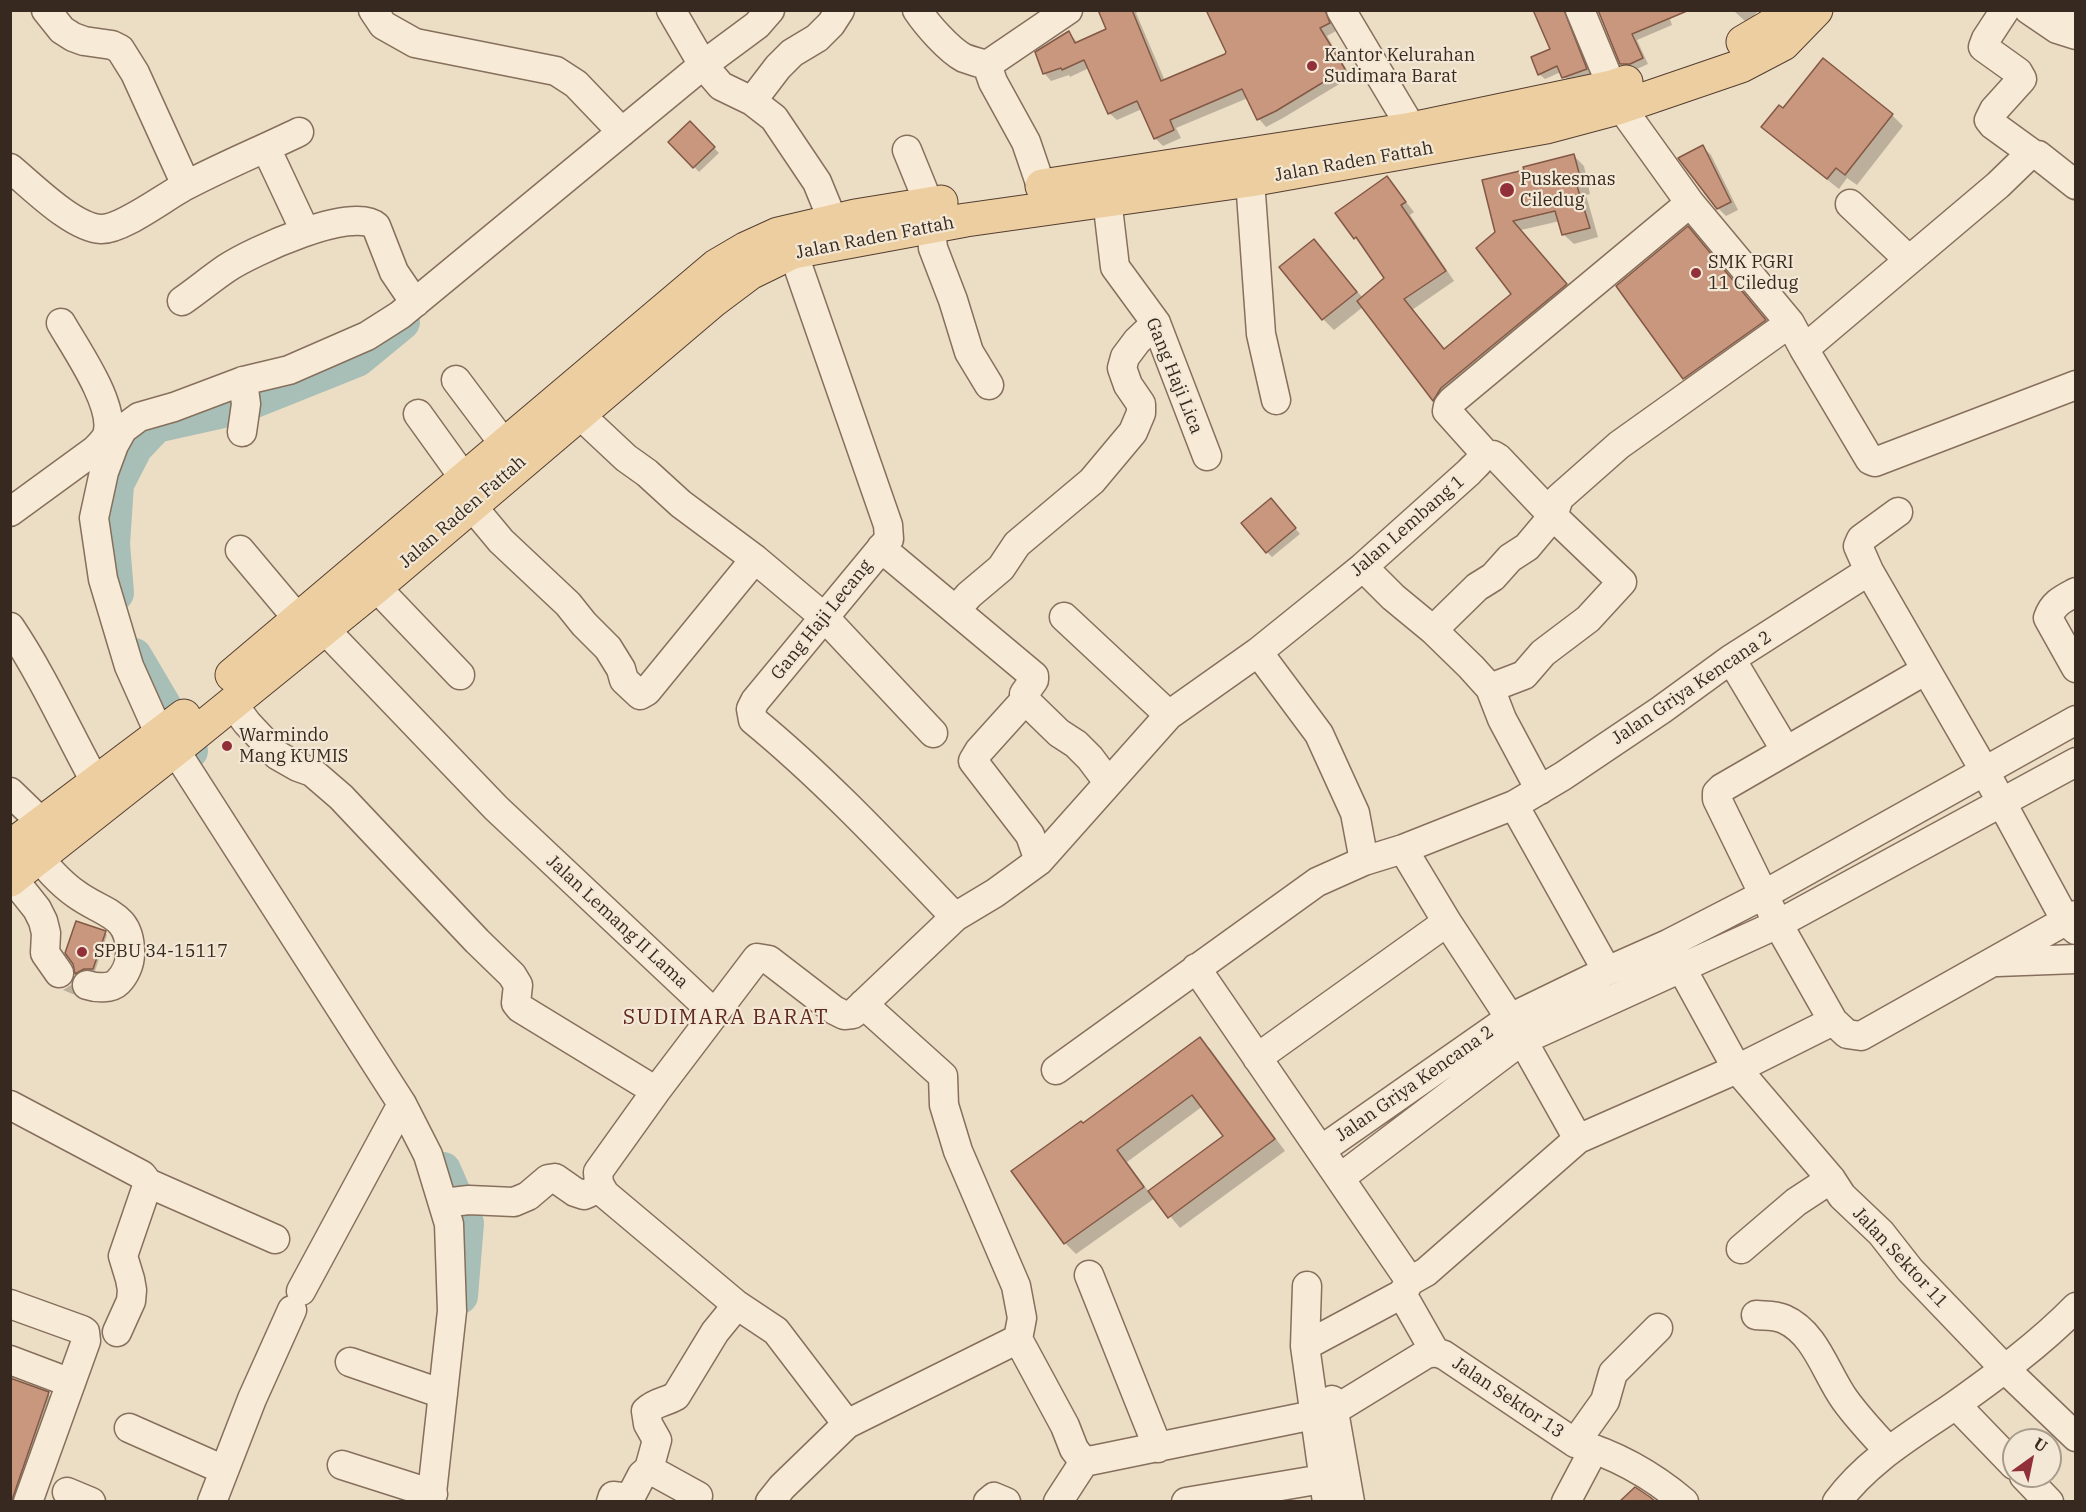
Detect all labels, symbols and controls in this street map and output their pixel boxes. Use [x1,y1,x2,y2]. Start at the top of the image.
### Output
place label: Kantor Kelurahan Sudimara Barat [1324,45,1475,88]
marker: Kantor Kelurahan Sudimara Barat [1305,59,1319,73]
street label: Jalan Raden Fattah [1273,137,1435,187]
place label: Puskesmas Ciledug [1520,169,1616,212]
marker: Puskesmas Ciledug [1498,181,1516,199]
street label: Jalan Raden Fattah [794,212,956,264]
place label: SMK PGRI 11 Ciledug [1708,252,1798,294]
marker: SMK PGRI 11 Ciledug [1689,266,1703,280]
street label: Gang Haji Lica [1141,315,1207,437]
street label: Jalan Raden Fattah [395,451,531,573]
street label: Jalan Lembang 1 [1347,471,1469,581]
street label: Gang Haji Lecang [767,556,877,684]
street label: Jalan Griya Kencana 2 [1608,627,1776,749]
place label: Warmindo Mang KUMIS [239,725,348,768]
marker: Warmindo Mang KUMIS [220,739,234,753]
street label: Jalan Lemang II Lama [542,851,692,993]
place label: SPBU 34-15117 [94,941,228,963]
marker: SPBU 34-15117 [75,945,89,959]
district label: SUDIMARA BARAT [623,1005,829,1031]
street label: Jalan Griya Kencana 2 [1332,1021,1498,1147]
street label: Jalan Sektor 11 [1848,1203,1952,1313]
street label: Jalan Sektor 13 [1448,1353,1568,1443]
north arrow [2002,1428,2062,1488]
text: U [2030,1433,2051,1456]

